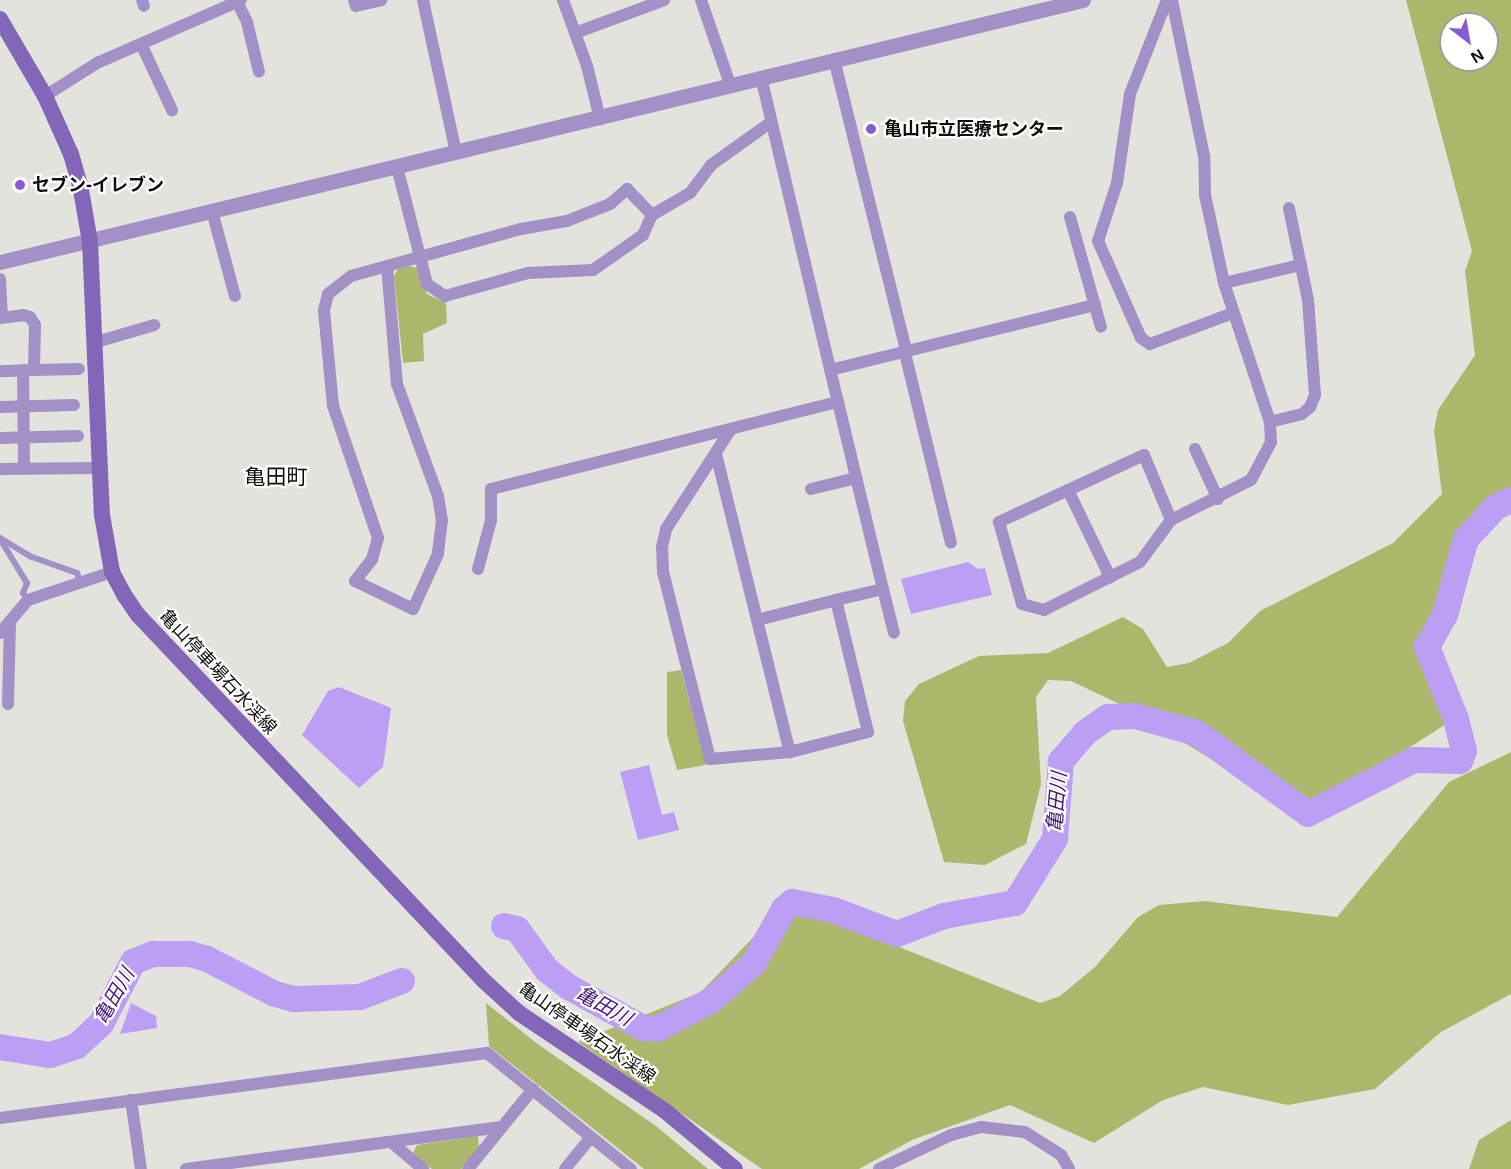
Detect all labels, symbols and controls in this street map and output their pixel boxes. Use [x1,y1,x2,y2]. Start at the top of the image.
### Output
north arrow [1439,12,1499,72]
text: N [1468,46,1487,66]
place label: 亀山市立医療センター [884,118,1064,140]
marker: 亀山市立医療センター [862,120,880,138]
place label: セブン-イレブン [32,174,164,196]
marker: セブン-イレブン [13,178,27,192]
district label: 亀田町 [245,464,307,490]
street label: 亀山停車場石水渓線 [155,605,281,739]
water label: 亀田川 [1042,771,1072,833]
water label: 亀田川 [89,964,139,1028]
street label: 亀山停車場石水渓線 [514,978,660,1088]
water label: 亀田川 [572,981,636,1031]

